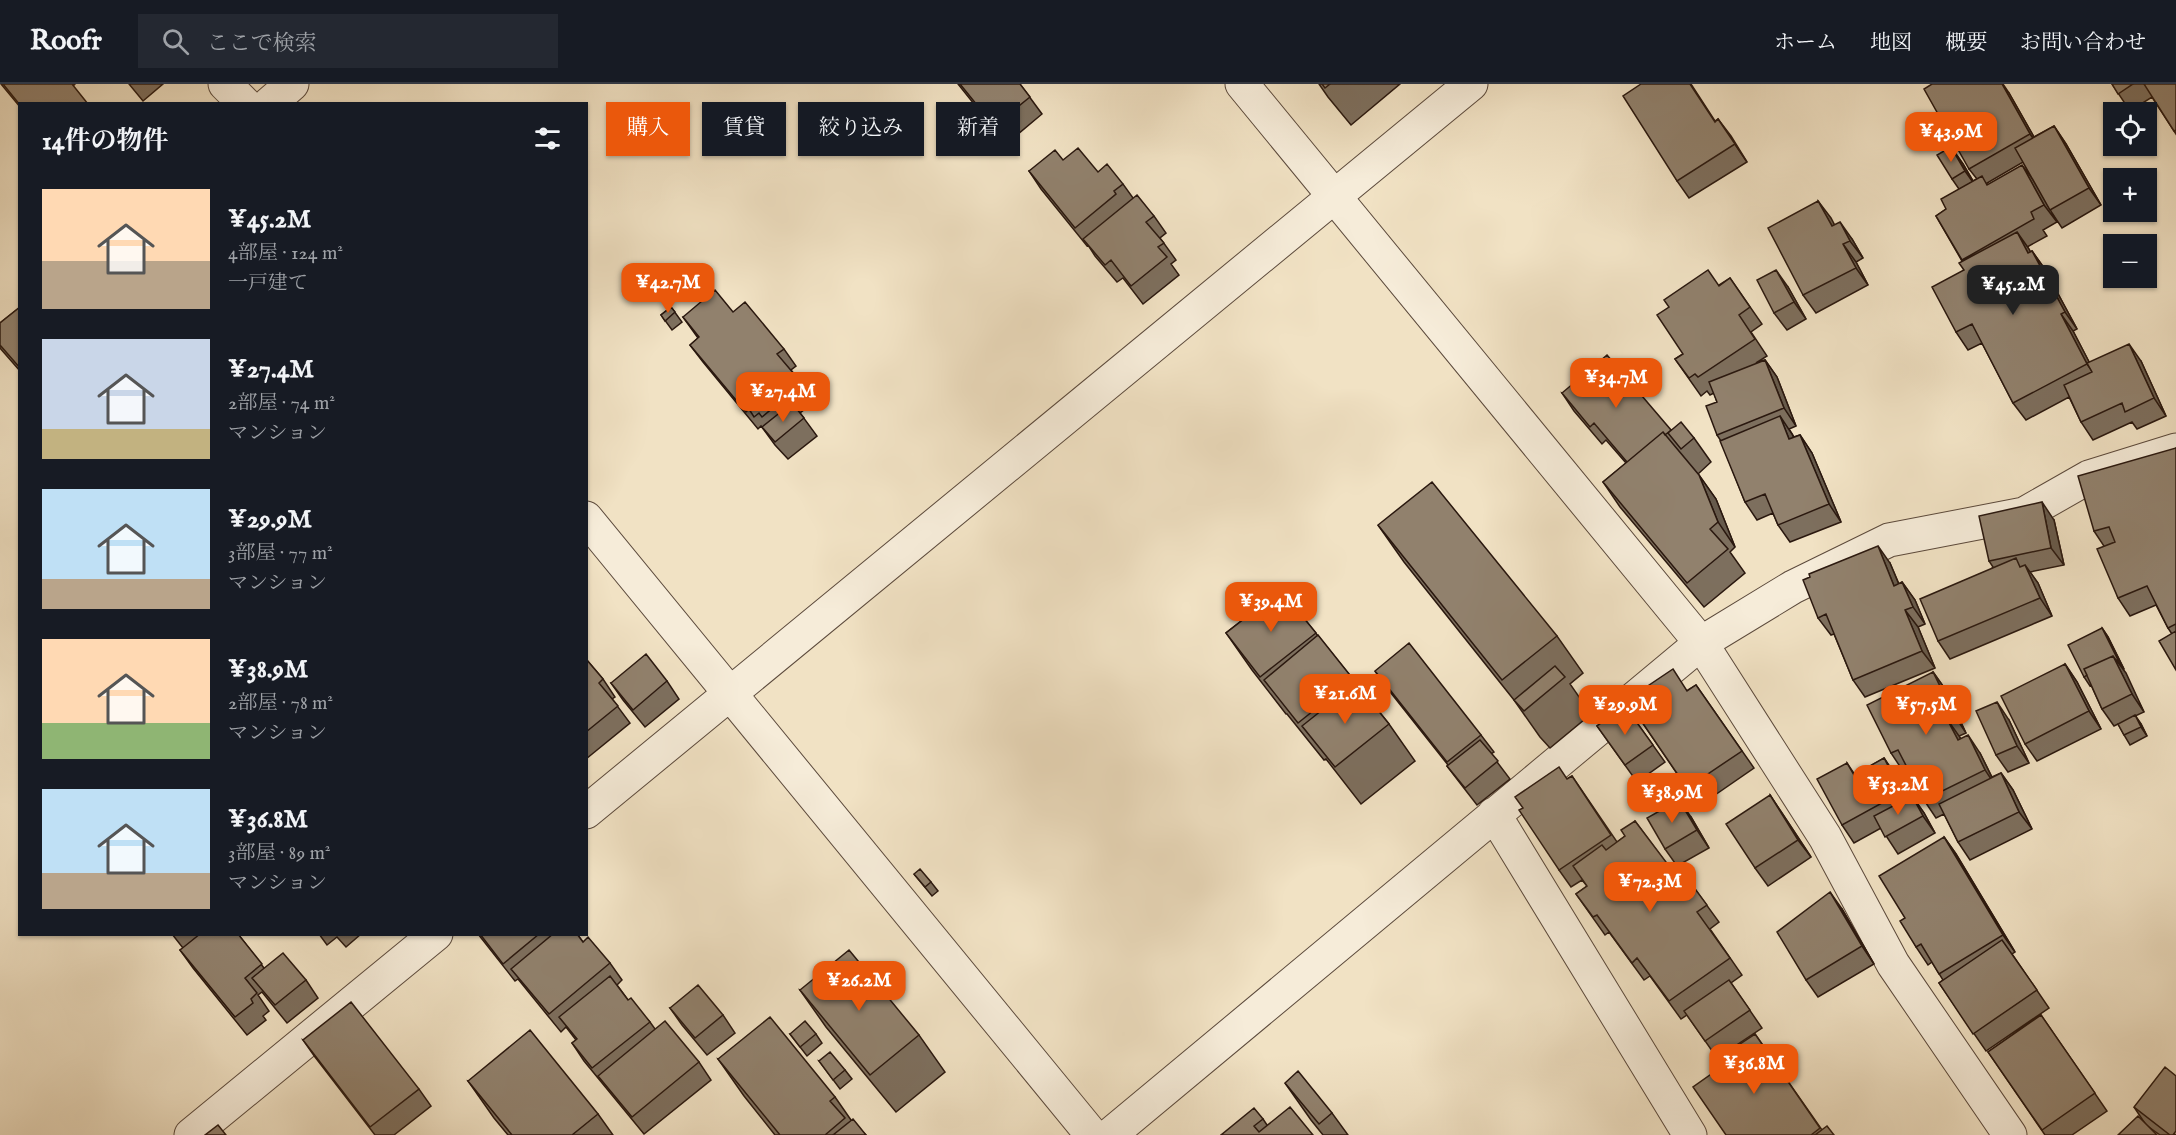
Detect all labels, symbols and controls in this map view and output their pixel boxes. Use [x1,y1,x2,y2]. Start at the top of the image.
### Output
search box [138,14,558,68]
text: Roofr [30,24,102,59]
icon: search [159,25,192,58]
text: ここで検索 [207,30,317,58]
text: ホーム [1774,30,1837,57]
text: 地図 [1870,30,1912,57]
text: 概要 [1945,30,1987,57]
text: お問い合わせ [2020,30,2146,57]
chip: 購入 [606,102,690,156]
chip: 賃貸 [702,102,786,156]
chip: 絞り込み [798,102,924,156]
chip: 新着 [936,102,1020,156]
map controls [2103,102,2157,288]
button: locate [2103,102,2157,156]
pin: ¥43.9M [1902,112,2000,163]
text: ¥43.9M [1919,119,1983,144]
icon: filters [531,122,564,155]
text: 14件の物件 [42,125,168,158]
button: + [2103,168,2157,222]
text: ¥45.2M [228,203,311,236]
icon: home [90,213,162,285]
button: − [2103,234,2157,288]
text: 4部屋 · 124 m² [228,241,343,266]
pin: ¥42.7M [619,263,717,314]
pin: ¥45.2M [1964,265,2062,316]
text: ¥42.7M [635,270,701,295]
text: 一戸建て [228,271,308,296]
text: ¥45.2M [1981,272,2045,297]
text: ¥27.4M [228,353,314,386]
pin: ¥34.7M [1567,358,1665,409]
icon: home [90,363,162,435]
text: ¥34.7M [1584,365,1648,390]
pin: ¥27.4M [734,372,832,423]
text: ¥27.4M [750,379,816,404]
text: 2部屋 · 74 m² [228,391,335,416]
text: マンション [228,421,327,446]
text: ¥29.9M [228,503,312,536]
icon: home [90,513,162,585]
text: 3部屋 · 77 m² [228,541,333,566]
text: マンション [228,571,327,596]
pin: ¥39.4M [1222,582,1320,633]
text: ¥39.4M [1239,589,1303,614]
text: ¥38.9M [228,653,308,686]
icon: home [90,663,162,735]
pin: ¥21.6M [1296,674,1394,725]
text: ¥21.6M [1314,681,1376,706]
pin: ¥29.9M [1576,685,1674,736]
pin: ¥57.5M [1877,685,1975,736]
text: 2部屋 · 78 m² [228,691,333,716]
text: ¥29.9M [1593,692,1657,717]
text: ¥57.5M [1895,692,1957,717]
text: マンション [228,721,327,746]
pin: ¥53.2M [1849,765,1947,816]
text: ¥53.2M [1867,772,1929,797]
pin: ¥38.9M [1623,773,1721,824]
text: ¥38.9M [1641,780,1703,805]
text: ¥36.8M [228,803,308,836]
icon: home [90,813,162,885]
text: 3部屋 · 89 m² [228,841,331,866]
pin: ¥72.3M [1601,862,1699,913]
text: ¥72.3M [1618,869,1682,894]
text: マンション [228,871,327,896]
pin: ¥26.2M [810,961,908,1012]
text: ¥26.2M [827,968,891,993]
pin: ¥36.8M [1705,1044,1803,1095]
text: ¥36.8M [1723,1051,1785,1076]

